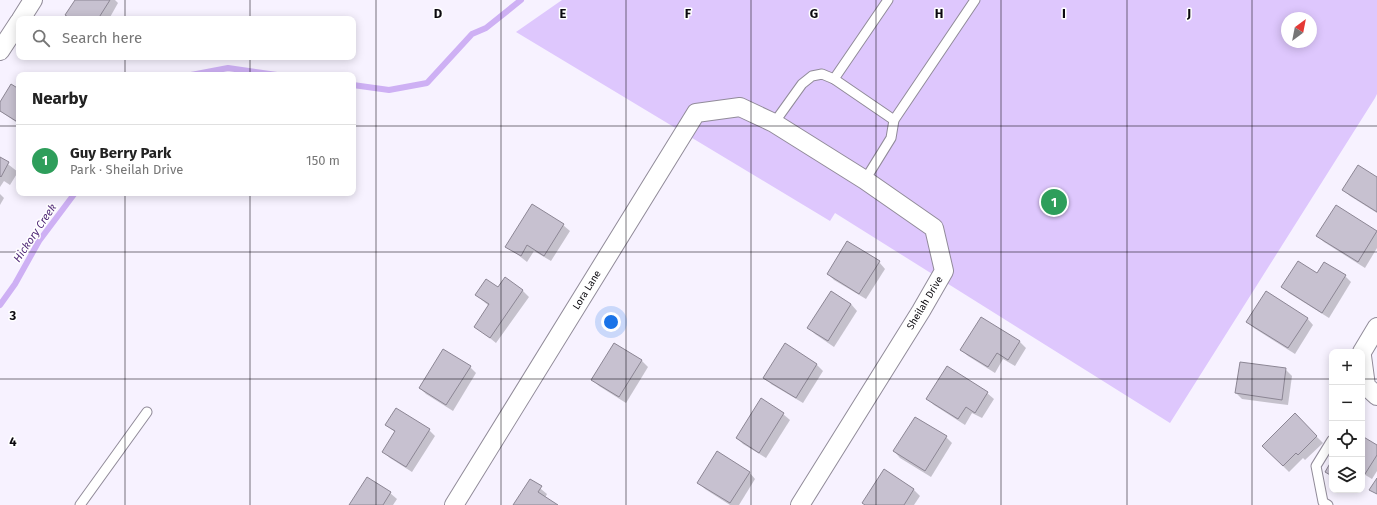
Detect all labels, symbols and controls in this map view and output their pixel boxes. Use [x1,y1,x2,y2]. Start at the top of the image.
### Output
text: D [434,6,443,21]
text: E [560,6,567,21]
text: F [685,6,692,21]
text: G [810,6,818,21]
text: H [935,6,943,21]
text: I [1062,6,1066,21]
text: J [1186,6,1191,21]
north arrow [1281,12,1317,48]
search box [16,16,356,60]
icon: search [30,27,52,49]
text: Search here [62,29,142,47]
text: Nearby [32,88,87,109]
text: Guy Berry Park [70,144,171,162]
text: 1 [42,153,48,168]
text: 150 m [306,153,340,168]
text: Park · Sheilah Drive [70,162,183,177]
pin: 1 [1041,187,1067,217]
water label: Hickory Creek [11,201,59,265]
street label: Lora Lane [570,268,604,312]
street label: Sheilah Drive [904,274,946,332]
text: 3 [9,308,17,323]
your location [601,312,621,332]
map controls [1329,349,1365,493]
button: + [1329,349,1365,385]
button: − [1329,385,1365,421]
button: locate [1329,421,1365,457]
text: 4 [9,434,17,449]
button: layers [1329,457,1365,493]

